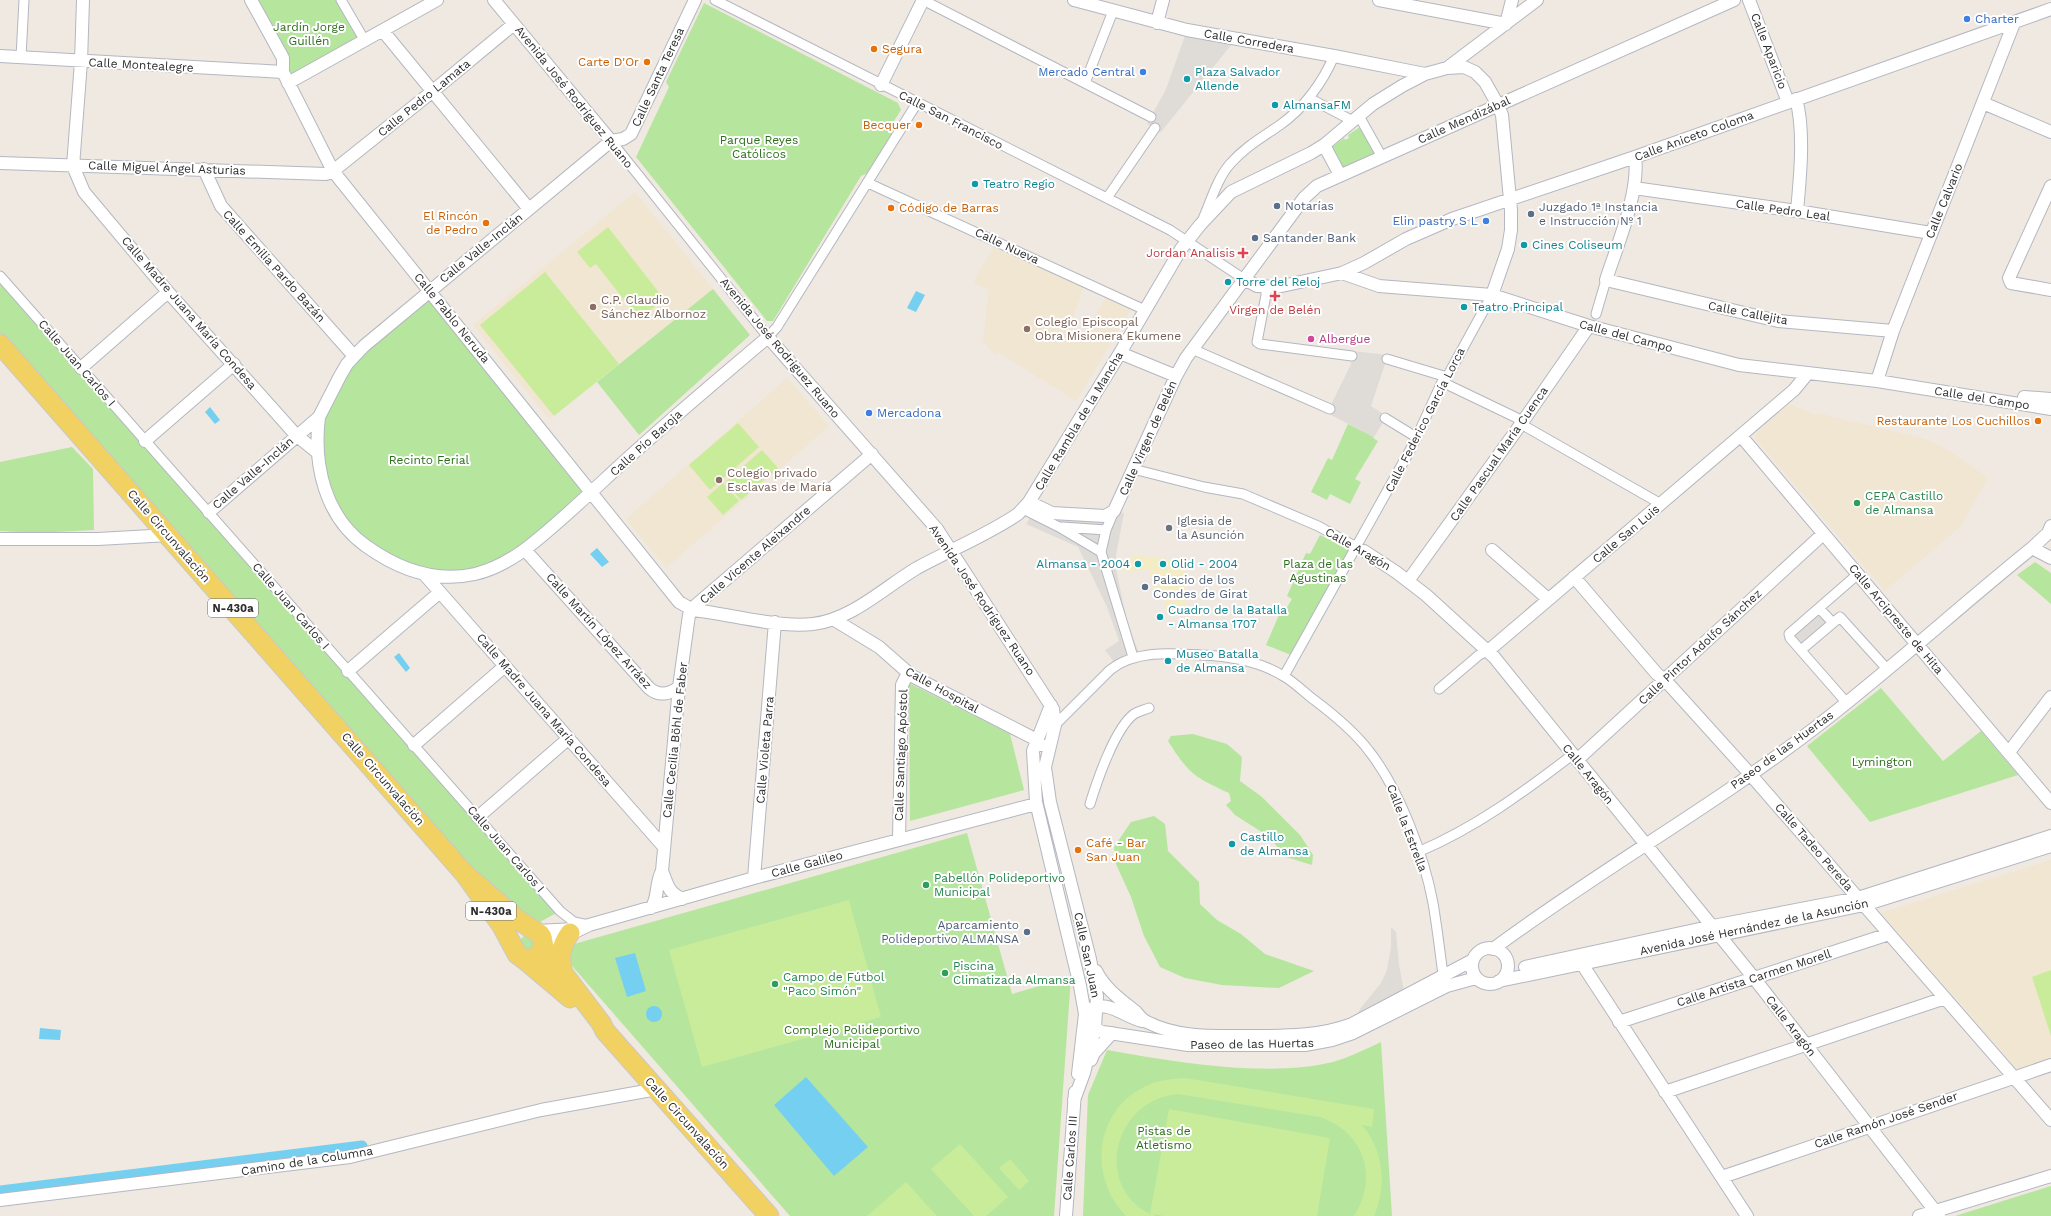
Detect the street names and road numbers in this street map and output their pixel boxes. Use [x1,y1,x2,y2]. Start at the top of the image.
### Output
street label: Calle Aparicio [1748,11,1790,91]
street label: Avenida José Rodríguez Ruano [512,23,636,171]
street label: Calle Santa Teresa [629,25,687,129]
street label: Calle Corredera [1203,26,1295,56]
street label: Calle Montealegre [88,55,194,75]
street label: Calle Pedro Lamata [375,56,473,140]
street label: Calle San Francisco [896,88,1006,152]
street label: Calle Mendizábal [1416,93,1513,147]
street label: Calle Aniceto Coloma [1633,108,1756,164]
street label: Calle Miguel Ángel Asturias [88,158,246,178]
street label: Calle Calvario [1923,161,1965,241]
street label: Calle Pedro Leal [1735,196,1832,224]
street label: Calle Emilia Pardo Bazán [220,207,328,325]
street label: Calle Valle-Inclán [437,210,525,286]
street label: Calle Nueva [973,225,1041,267]
street label: Calle Madre Juana María Condesa [119,234,259,393]
street label: Calle Pablo Neruda [411,270,493,366]
street label: Avenida José Rodríguez Ruano [717,275,843,421]
street label: Calle Callejita [1707,298,1789,328]
street label: Calle Juan Carlos I [36,317,118,409]
street label: Calle del Campo [1578,317,1674,355]
street label: Calle Federico García Lorca [1382,345,1468,495]
street label: Calle Rambla de la Mancha [1032,349,1126,493]
street label: Calle Virgen de Belén [1116,378,1180,498]
street label: Calle Pascual María Cuenca [1447,384,1551,524]
street label: Calle del Campo [1933,384,2031,412]
street label: Calle Pío Baroja [607,407,685,479]
street label: Calle Valle-Inclán [210,434,296,512]
street label: Calle Circunvalación [125,487,213,585]
street label: Calle San Luis [1590,502,1662,566]
street label: Calle Vicente Aleixandre [697,503,813,607]
street label: Avenida José Rodríguez Ruano [926,522,1038,678]
street label: Calle Aragón [1323,525,1393,573]
street label: Calle Juan Carlos I [250,560,332,652]
street label: Calle Arcipreste de Hita [1846,561,1946,677]
street label: Calle Martín López Arráez [543,570,655,692]
street label: Calle Pintor Adolfo Sánchez [1636,586,1764,708]
road number: N-430a [208,599,258,617]
street label: Calle Madre Juana María Condesa [474,631,614,790]
street label: Calle Cecilia Böhl de Faber [660,661,690,819]
street label: Calle Hospital [903,664,981,716]
street label: Calle Santiago Apóstol [892,688,910,821]
street label: Calle Violeta Parra [753,696,777,804]
street label: Paseo de las Huertas [1728,708,1836,792]
street label: Calle Circunvalación [339,730,427,828]
street label: Calle Aragón [1559,741,1617,807]
street label: Calle la Estrella [1384,782,1430,874]
street label: Calle Tadeo Pereda [1772,800,1856,894]
street label: Calle Juan Carlos I [465,803,547,895]
street label: Calle Galileo [770,848,844,880]
street label: Avenida José Hernández de la Asunción [1638,896,1870,958]
road number: N-430a [466,902,516,920]
street label: Calle San Juan [1071,911,1103,999]
street label: Calle Artista Carmen Morell [1675,946,1833,1010]
street label: Calle Aragón [1763,993,1819,1059]
street label: Paseo de las Huertas [1190,1036,1314,1052]
street label: Calle Circunvalación [642,1074,732,1172]
street label: Calle Ramón José Sender [1812,1089,1960,1151]
street label: Calle Carlos III [1060,1115,1080,1201]
street label: Camino de la Columna [240,1144,374,1178]

